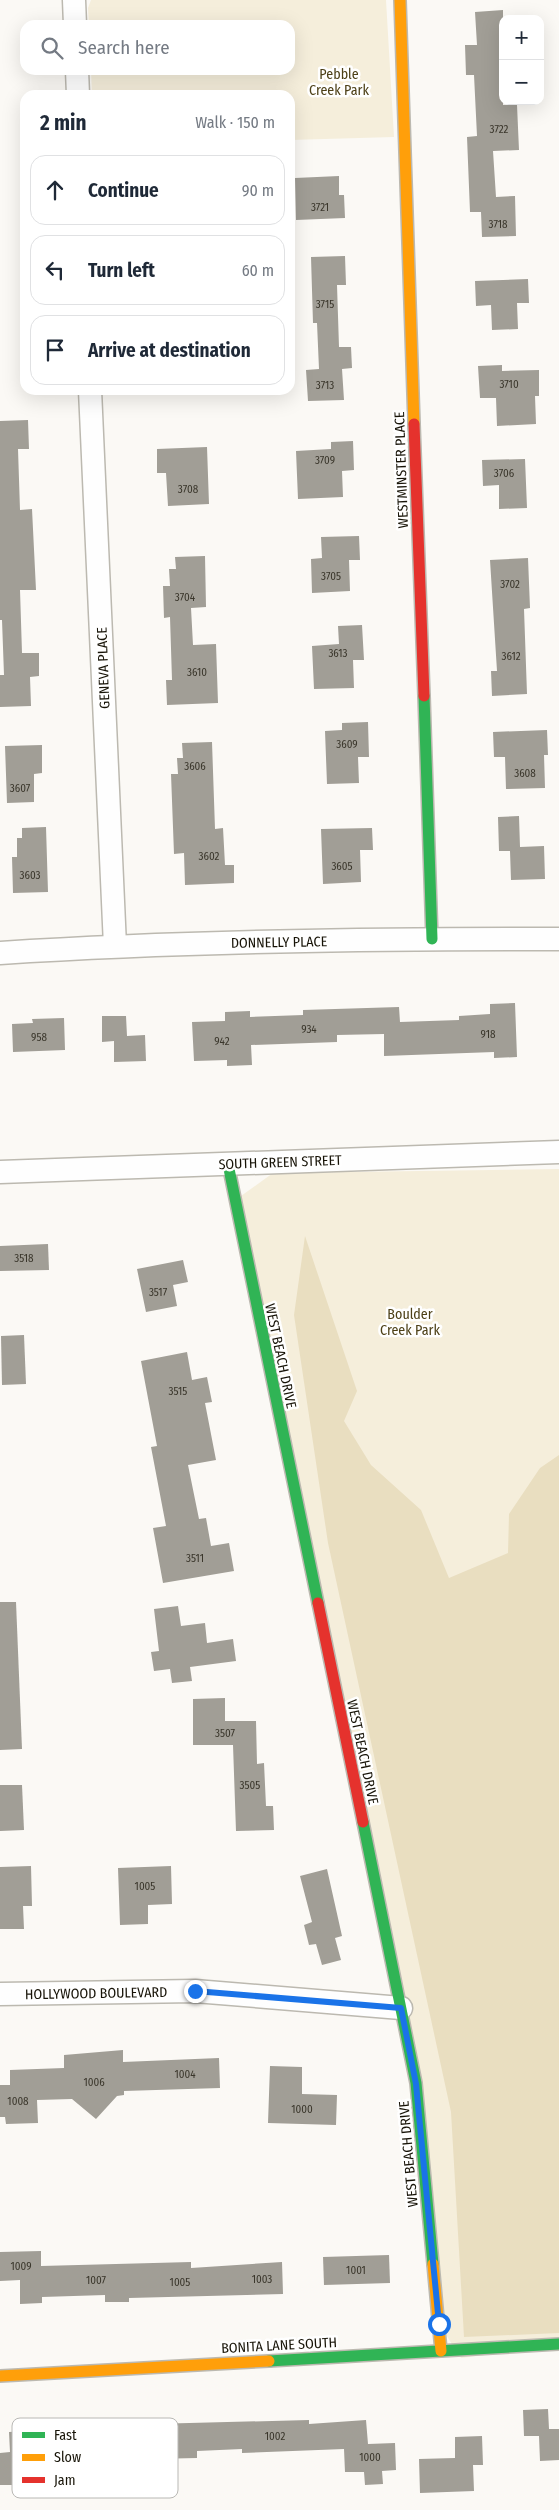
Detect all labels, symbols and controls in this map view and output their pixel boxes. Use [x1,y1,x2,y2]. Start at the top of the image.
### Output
map controls [499,15,544,105]
button: + [499,15,544,60]
search box [20,20,295,75]
icon: search [38,34,66,62]
text: Search here [78,36,170,59]
button: − [499,60,544,105]
park label: Pebble Creek Park [309,66,369,99]
text: 2 min [40,110,87,136]
text: Walk · 150 m [195,113,275,132]
house number: 3722 [490,123,509,136]
icon: ahead [41,176,69,204]
text: Continue [88,179,159,202]
text: 90 m [242,181,274,200]
house number: 3721 [311,201,329,214]
house number: 3718 [488,218,508,231]
icon: left [41,256,69,284]
text: Turn left [88,259,155,282]
text: 60 m [242,261,274,280]
house number: 3715 [316,298,334,311]
icon: arrive [41,336,69,364]
text: Arrive at destination [88,339,251,362]
house number: 3710 [499,378,519,391]
house number: 3713 [316,379,334,392]
street label: WESTMINSTER PLACE [391,411,412,529]
house number: 3709 [315,454,335,467]
house number: 3706 [494,467,515,480]
house number: 3708 [178,483,199,496]
house number: 3705 [321,570,341,583]
house number: 3702 [500,578,520,591]
house number: 3704 [175,591,196,604]
street label: GENEVA PLACE [94,626,113,709]
house number: 3613 [328,647,348,660]
house number: 3612 [501,650,521,663]
house number: 3610 [187,666,207,679]
house number: 3609 [336,738,358,751]
house number: 3606 [184,760,206,773]
house number: 3608 [514,767,536,780]
house number: 3607 [10,782,31,795]
house number: 3602 [199,850,220,863]
house number: 3605 [331,860,353,873]
house number: 3603 [20,869,41,882]
street label: DONNELLY PLACE [231,933,328,952]
house number: 934 [301,1023,317,1036]
house number: 918 [481,1028,496,1041]
house number: 958 [31,1031,47,1044]
house number: 942 [214,1035,230,1048]
street label: SOUTH GREEN STREET [218,1152,342,1173]
house number: 3518 [14,1252,34,1265]
house number: 3517 [149,1286,168,1299]
street label: WEST BEACH DRIVE [261,1302,300,1411]
park label: Boulder Creek Park [380,1306,440,1339]
house number: 3515 [169,1385,187,1398]
house number: 3511 [186,1552,204,1565]
street label: WEST BEACH DRIVE [343,1698,382,1807]
house number: 3507 [215,1727,236,1740]
house number: 3505 [240,1779,260,1792]
house number: 1005 [135,1880,155,1893]
route end [184,1980,207,2003]
street label: HOLLYWOOD BOULEVARD [25,1984,167,2003]
house number: 1004 [174,2068,196,2081]
house number: 1006 [83,2076,105,2089]
house number: 1008 [7,2095,29,2108]
street label: WEST BEACH DRIVE [395,2100,422,2208]
house number: 1000 [291,2103,313,2116]
house number: 1009 [10,2260,32,2273]
house number: 1001 [346,2264,366,2277]
house number: 1003 [252,2273,272,2286]
house number: 1007 [86,2274,107,2287]
house number: 1005 [170,2276,190,2289]
route start [428,2313,451,2336]
street label: BONITA LANE SOUTH [221,2334,337,2357]
legend [12,2418,178,2498]
text: Fast [54,2427,77,2444]
house number: 1002 [265,2430,285,2443]
text: Slow [54,2449,81,2466]
house number: 1000 [359,2451,381,2464]
text: Jam [54,2472,75,2489]

